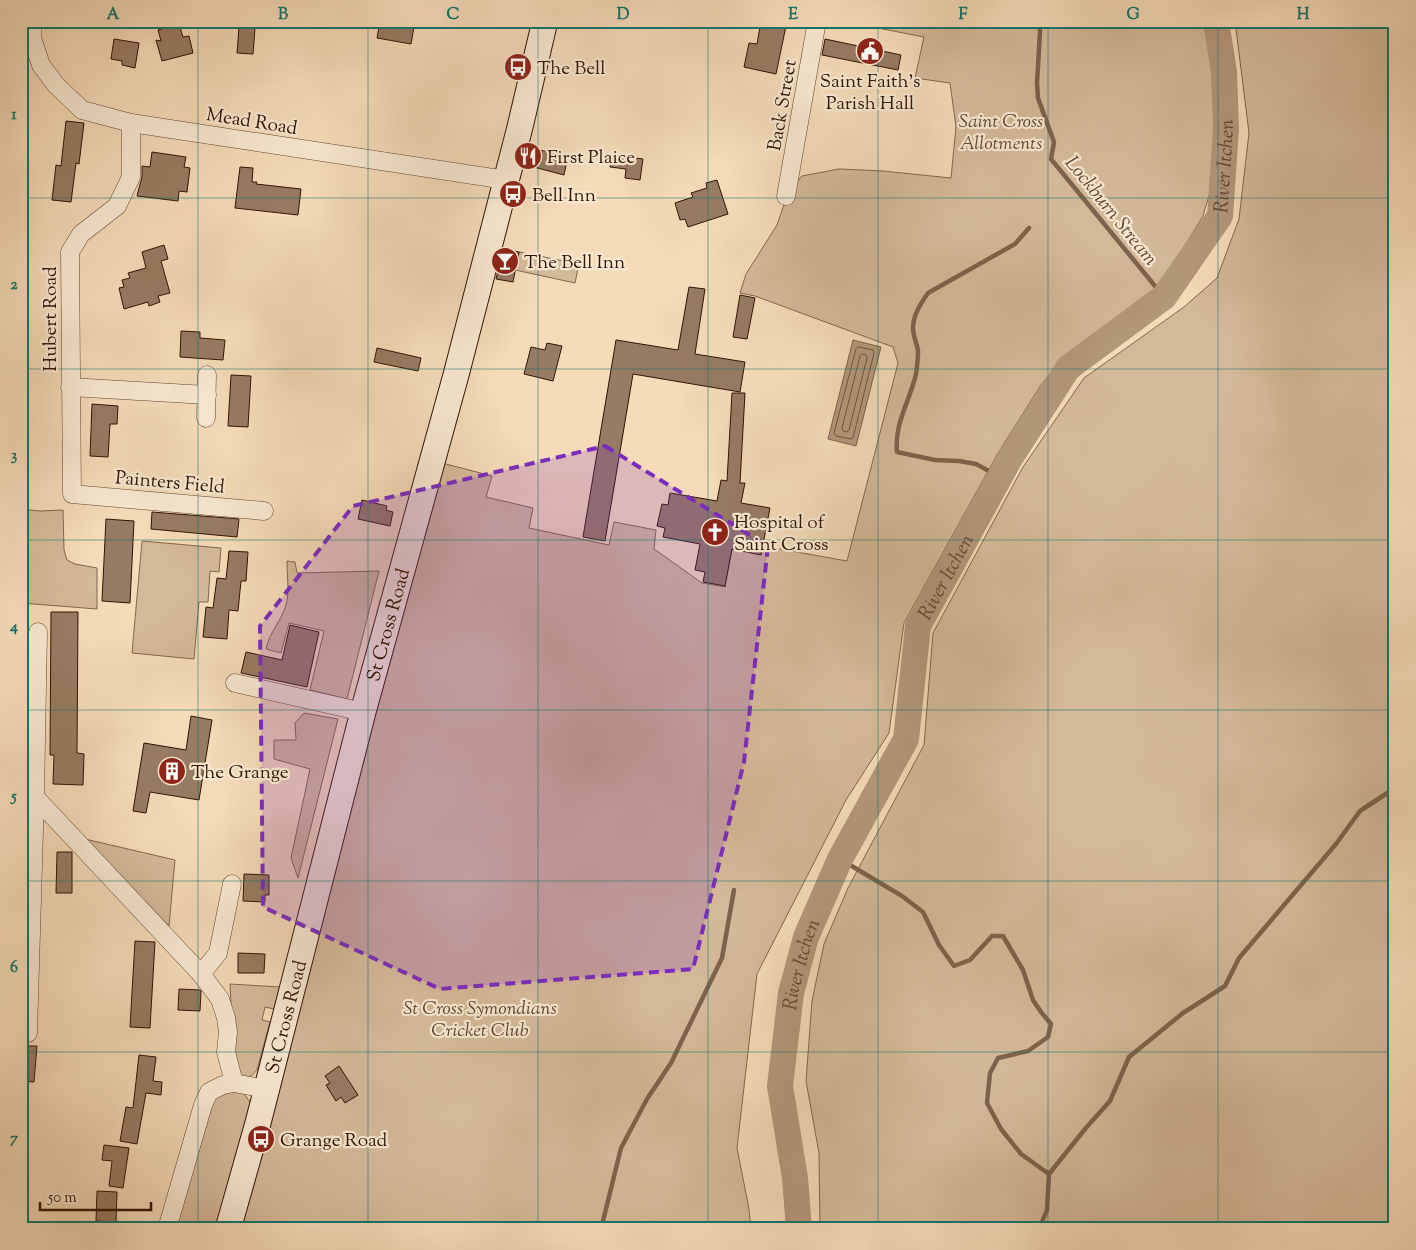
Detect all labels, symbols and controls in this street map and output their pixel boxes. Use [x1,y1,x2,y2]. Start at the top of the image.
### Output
text: A [107,4,120,27]
text: B [278,4,288,27]
text: C [447,4,460,27]
text: D [617,4,630,27]
text: E [788,4,798,27]
text: F [959,4,968,27]
text: G [1126,4,1140,27]
text: H [1297,4,1310,27]
public building icon: Saint Faith's Parish Hall [855,36,885,66]
bus stop icon: The Bell [503,52,533,82]
place label: The Bell [537,56,606,83]
street label: Back Street [762,57,805,153]
place label: Saint Faith's Parish Hall [820,69,920,118]
street label: Mead Road [204,102,299,143]
text: 1 [11,104,17,127]
park label: Saint Cross Allotments [959,109,1043,158]
water label: River Itchen [1208,118,1243,214]
restaurant icon: First Plaice [513,141,543,171]
place label: First Plaice [547,145,635,172]
water label: Lockburn Stream [1056,150,1164,273]
bus stop icon: Bell Inn [498,179,528,209]
place label: Bell Inn [532,183,596,210]
bar icon: The Bell Inn [490,246,520,276]
place label: The Bell Inn [524,250,625,277]
street label: Hubert Road [38,266,65,372]
text: 2 [10,274,18,297]
text: 3 [11,445,18,468]
street label: Painters Field [114,465,226,502]
place label: Hospital of Saint Cross [734,510,829,559]
church icon: Hospital of Saint Cross [700,517,730,547]
water label: River Itchen [912,529,983,626]
street label: St Cross Road [361,565,418,685]
text: 4 [9,616,18,639]
building icon: The Grange [157,756,187,786]
place label: The Grange [191,760,289,787]
text: 5 [9,786,17,809]
water label: River Itchen [777,914,829,1012]
text: 6 [10,957,18,980]
street label: St Cross Road [260,957,315,1077]
park label: St Cross Symondians Cricket Club [403,996,557,1045]
bus stop icon: Grange Road [246,1124,276,1154]
text: 7 [10,1128,19,1151]
place label: Grange Road [280,1128,388,1155]
scale bar [40,1180,151,1212]
text: 50 m [47,1188,77,1209]

